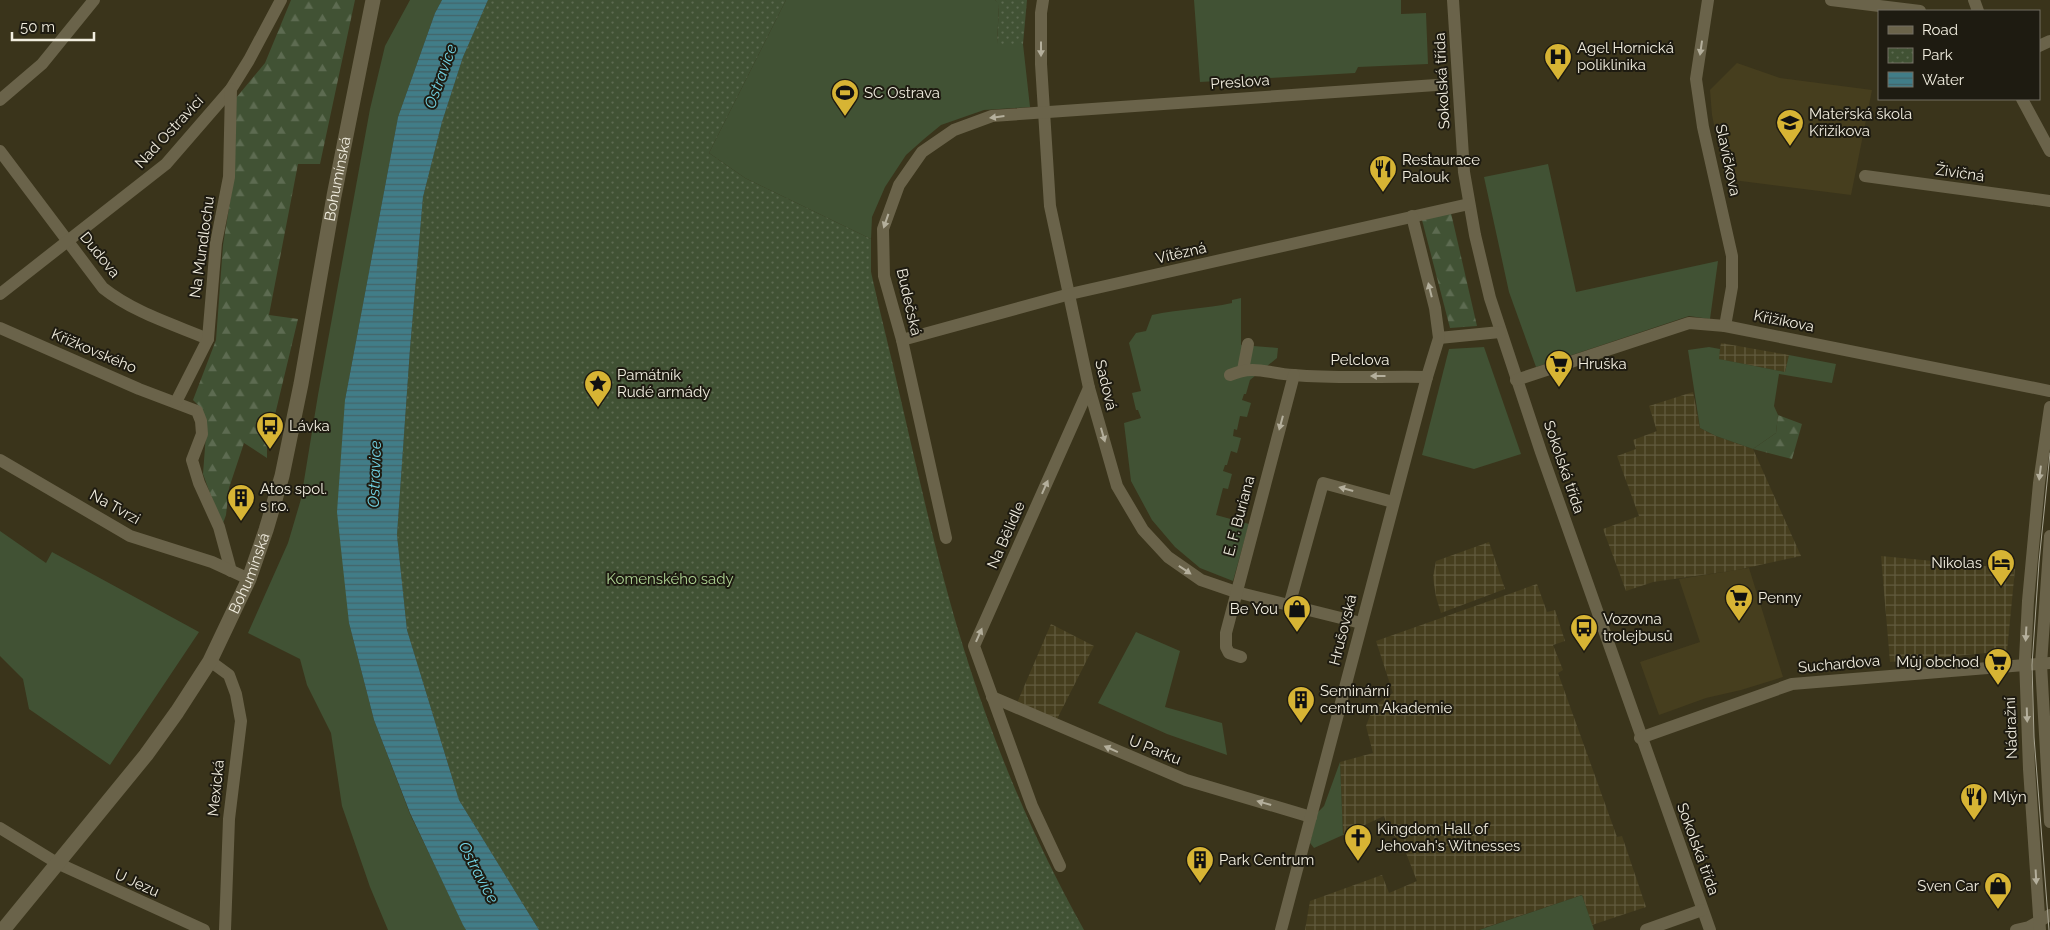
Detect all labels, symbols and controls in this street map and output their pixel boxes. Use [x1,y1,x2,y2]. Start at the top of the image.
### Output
scale bar [12,10,95,42]
legend [1878,10,2040,100]
text: 50 m [20,18,55,36]
text: Road [1922,21,1958,39]
street label: Sokolská třída [1430,32,1454,130]
place label: Agel Hornická poliklinika [1577,39,1674,74]
water label: Ostravice [420,41,461,111]
one-way arrow [1037,41,1045,57]
one-way arrow [1697,41,1705,57]
hospital icon: Agel Hornická poliklinika [1543,42,1573,81]
text: Park [1922,46,1953,64]
street label: Preslova [1210,71,1270,93]
text: Water [1922,71,1965,89]
sports icon: SC Ostrava [830,78,860,117]
place label: SC Ostrava [864,84,940,102]
street label: Nad Ostravicí [131,92,208,172]
place label: Mateřská škola Křižíkova [1809,105,1912,140]
school or university icon: Mateřská škola Křižíkova [1775,108,1805,147]
one-way arrow [989,113,1005,121]
street label: Slavíčkova [1712,123,1744,197]
street label: Bohumínská [321,135,355,223]
place label: Restaurace Palouk [1402,151,1480,186]
restaurant icon: Restaurace Palouk [1368,154,1398,193]
street label: Živičná [1934,161,1986,185]
street label: Na Mundlochu [186,195,218,299]
one-way arrow [882,214,890,229]
street label: Dudova [76,229,124,281]
street label: Vítězná [1154,238,1208,268]
street label: Budečská [893,267,925,337]
one-way arrow [1426,283,1434,298]
street label: Křižíkova [1752,306,1816,336]
street label: Křížkovského [49,325,139,377]
supermarket icon: Hruška [1544,349,1574,388]
street label: Pelclova [1330,351,1390,369]
place label: Hruška [1578,355,1627,373]
street label: Sadová [1091,358,1121,412]
place label: Památník Rudé armády [617,366,710,401]
place icon: Památník Rudé armády [583,369,613,408]
one-way arrow [1370,372,1386,380]
bus stop icon: Lávka [255,411,285,450]
one-way arrow [1277,415,1285,430]
place label: Lávka [289,417,330,435]
street label: Sokolská třída [1540,418,1588,516]
one-way arrow [1099,427,1107,442]
water label: Ostravice [364,440,385,508]
one-way arrow [2036,465,2044,481]
street label: E. F. Buriana [1220,474,1258,558]
place label: Atos spol. s r.o. [260,480,327,515]
one-way arrow [1042,480,1050,494]
building icon: Atos spol. s r.o. [226,483,256,522]
one-way arrow [1338,485,1354,493]
street label: Na Tvrzi [87,486,143,528]
street label: Na Bělidle [983,498,1029,571]
street label: Bohumínská [225,530,273,617]
hotel icon: Nikolas [1986,548,2016,587]
place label: Nikolas [1931,554,1982,572]
one-way arrow [1178,565,1192,575]
park label: Komenského sady [606,570,734,588]
supermarket icon: Penny [1724,583,1754,622]
place label: Penny [1758,589,1801,607]
street label: Hrušovská [1326,593,1360,667]
shop icon: Be You [1282,594,1312,633]
place label: Be You [1230,600,1278,618]
place label: Vozovna trolejbusů [1603,610,1673,645]
bus stop icon: Vozovna trolejbusů [1569,613,1599,652]
one-way arrow [2021,627,2029,643]
one-way arrow [976,628,984,642]
supermarket icon: Můj obchod [1983,647,2013,686]
street label: Suchardova [1797,651,1881,677]
place label: Můj obchod [1896,653,1979,671]
place label: Seminární centrum Akademie [1320,682,1452,717]
building icon: Seminární centrum Akademie [1286,685,1316,724]
street label: Nádražní [2001,696,2021,759]
one-way arrow [2023,707,2031,723]
street label: U Parku [1126,731,1184,769]
one-way arrow [1104,744,1118,752]
street label: Mexická [204,759,228,817]
restaurant icon: Mlýn [1959,782,1989,821]
place label: Mlýn [1993,788,2027,806]
one-way arrow [1256,798,1271,806]
street label: Sokolská třída [1673,800,1723,898]
place label: Kingdom Hall of Jehovah's Witnesses [1377,820,1520,855]
church icon: Kingdom Hall of Jehovah's Witnesses [1343,823,1373,862]
water label: Ostravice [454,838,503,907]
building icon: Park Centrum [1185,845,1215,884]
place label: Park Centrum [1219,851,1314,869]
street label: U Jezu [112,865,162,901]
one-way arrow [2033,869,2041,885]
shop icon: Sven Car [1983,871,2013,910]
place label: Sven Car [1917,877,1980,895]

